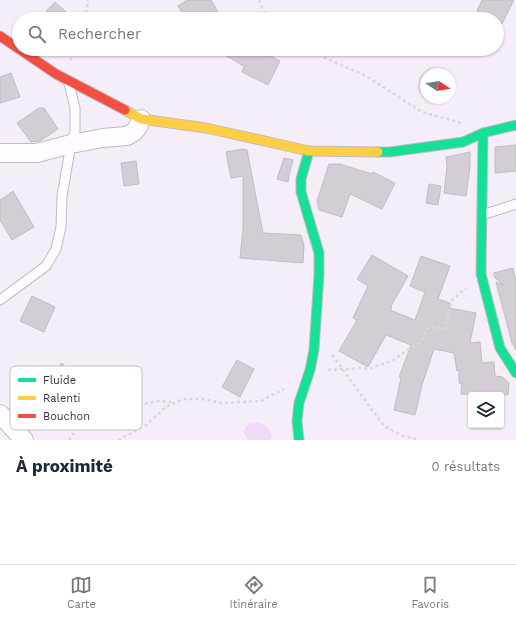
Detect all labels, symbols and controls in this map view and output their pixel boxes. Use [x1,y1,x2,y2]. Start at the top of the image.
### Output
search box [12,12,504,56]
icon: search [26,23,48,45]
text: Rechercher [58,25,141,43]
north arrow [420,68,456,104]
legend [10,366,142,430]
text: Fluide [43,374,76,387]
text: Ralenti [43,392,81,405]
map controls [468,392,504,428]
button: layers [468,392,504,428]
text: Bouchon [43,410,90,423]
text: À proximité [16,456,113,476]
text: 0 résultats [431,459,500,474]
tab: Carte [67,574,96,611]
tab: Itinéraire [230,574,278,611]
tab: Favoris [411,574,449,611]

